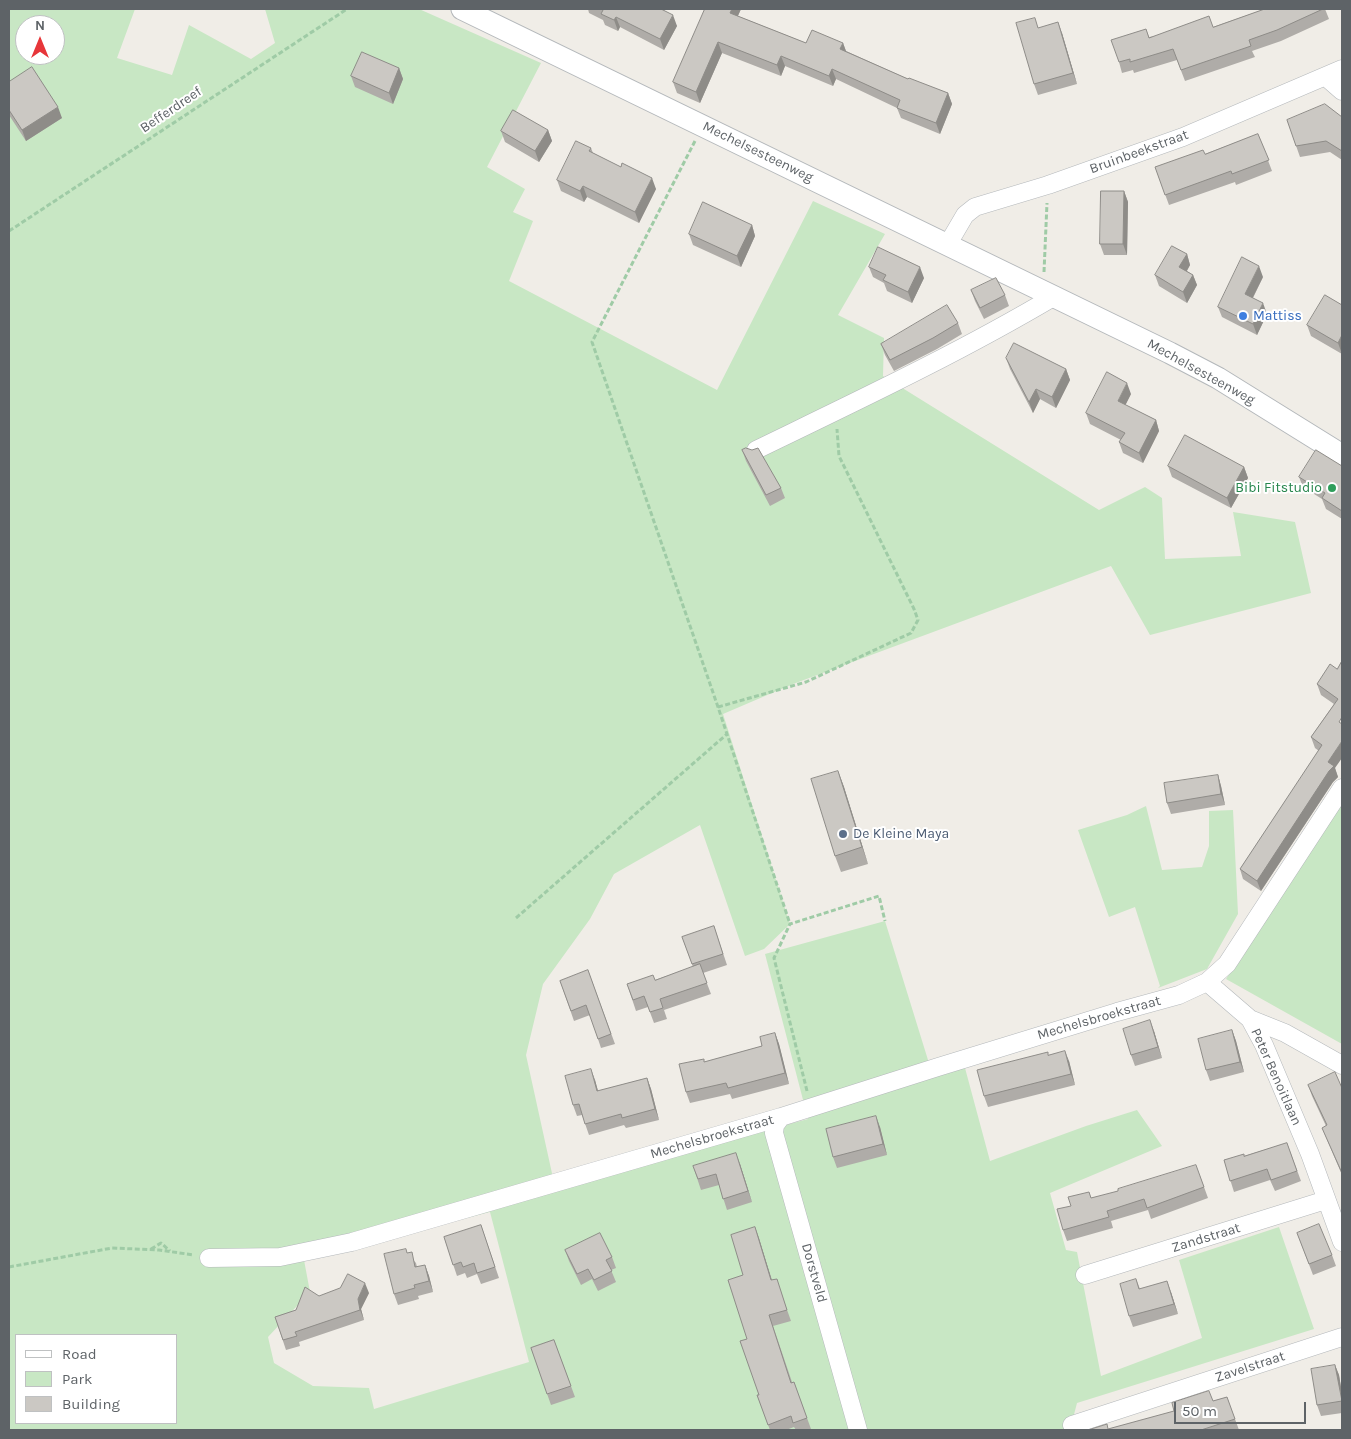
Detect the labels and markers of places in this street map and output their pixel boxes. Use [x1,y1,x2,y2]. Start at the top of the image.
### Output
place label: Mattiss [1253,308,1302,324]
marker: Mattiss [1237,310,1249,322]
place label: Bibi Fitstudio [1235,480,1322,496]
marker: Bibi Fitstudio [1326,482,1338,494]
place label: De Kleine Maya [853,826,949,842]
marker: De Kleine Maya [837,828,849,840]

